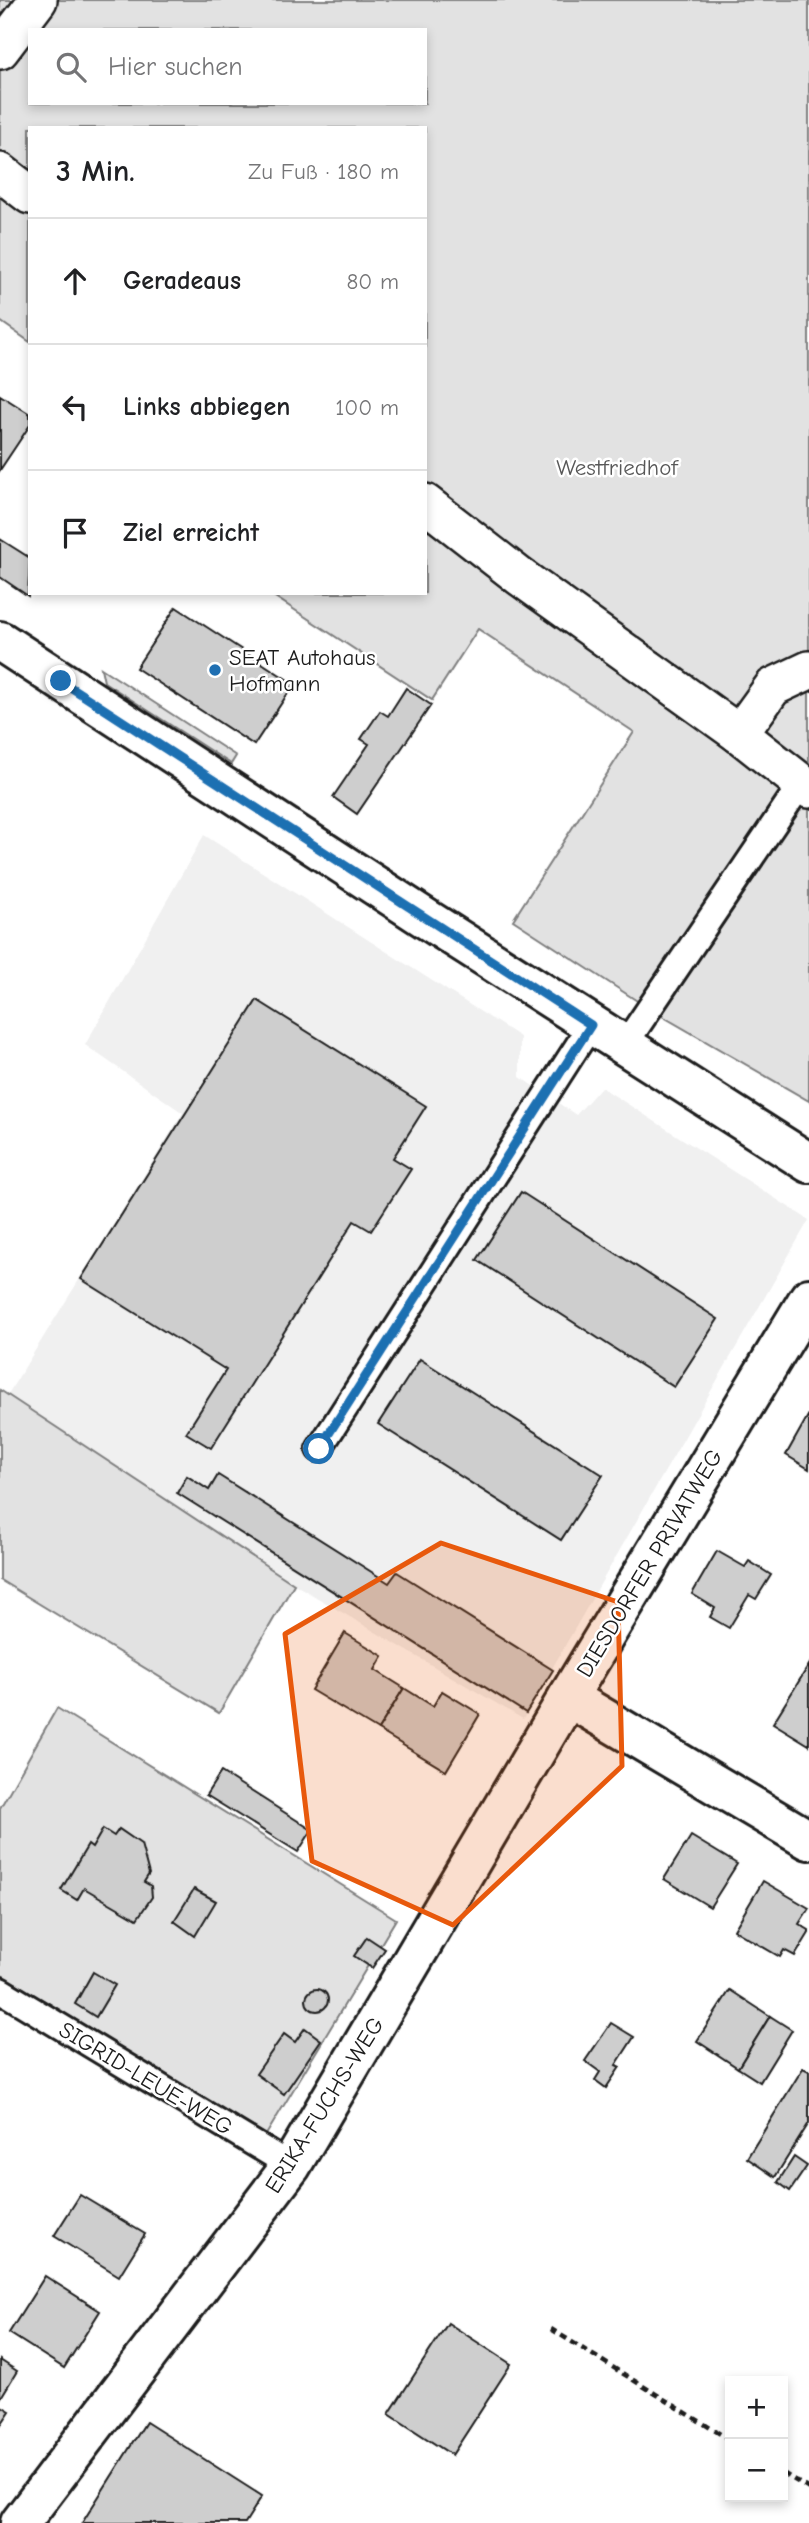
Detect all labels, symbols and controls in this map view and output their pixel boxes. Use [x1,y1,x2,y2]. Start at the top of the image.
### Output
search box [28,28,427,105]
icon: search [52,48,90,86]
text: Hier suchen [108,52,243,82]
text: 3 Min. [56,154,135,189]
text: Zu Fuß · 180 m [248,158,399,185]
icon: ahead [56,262,94,300]
text: Geradeaus [123,266,241,296]
text: 80 m [346,268,399,295]
icon: left [56,388,94,426]
text: Links abbiegen [123,392,290,422]
text: 100 m [335,394,399,421]
park label: Westfriedhof [556,454,679,481]
icon: arrive [56,514,94,552]
text: Ziel erreicht [123,518,259,548]
place label: SEAT Autohaus Hofmann [229,644,376,697]
marker: SEAT Autohaus Hofmann [207,662,223,678]
route end [45,665,76,696]
route start [303,1433,334,1464]
street label: DIESDORFER PRIVATWEG [571,1444,728,1682]
street label: ERIKA-FUCHS-WEG [259,2012,390,2198]
street label: SIGRID-LEUE-WEG [54,2016,237,2141]
map controls [725,2376,788,2502]
button: + [725,2376,788,2439]
button: − [725,2439,788,2502]

